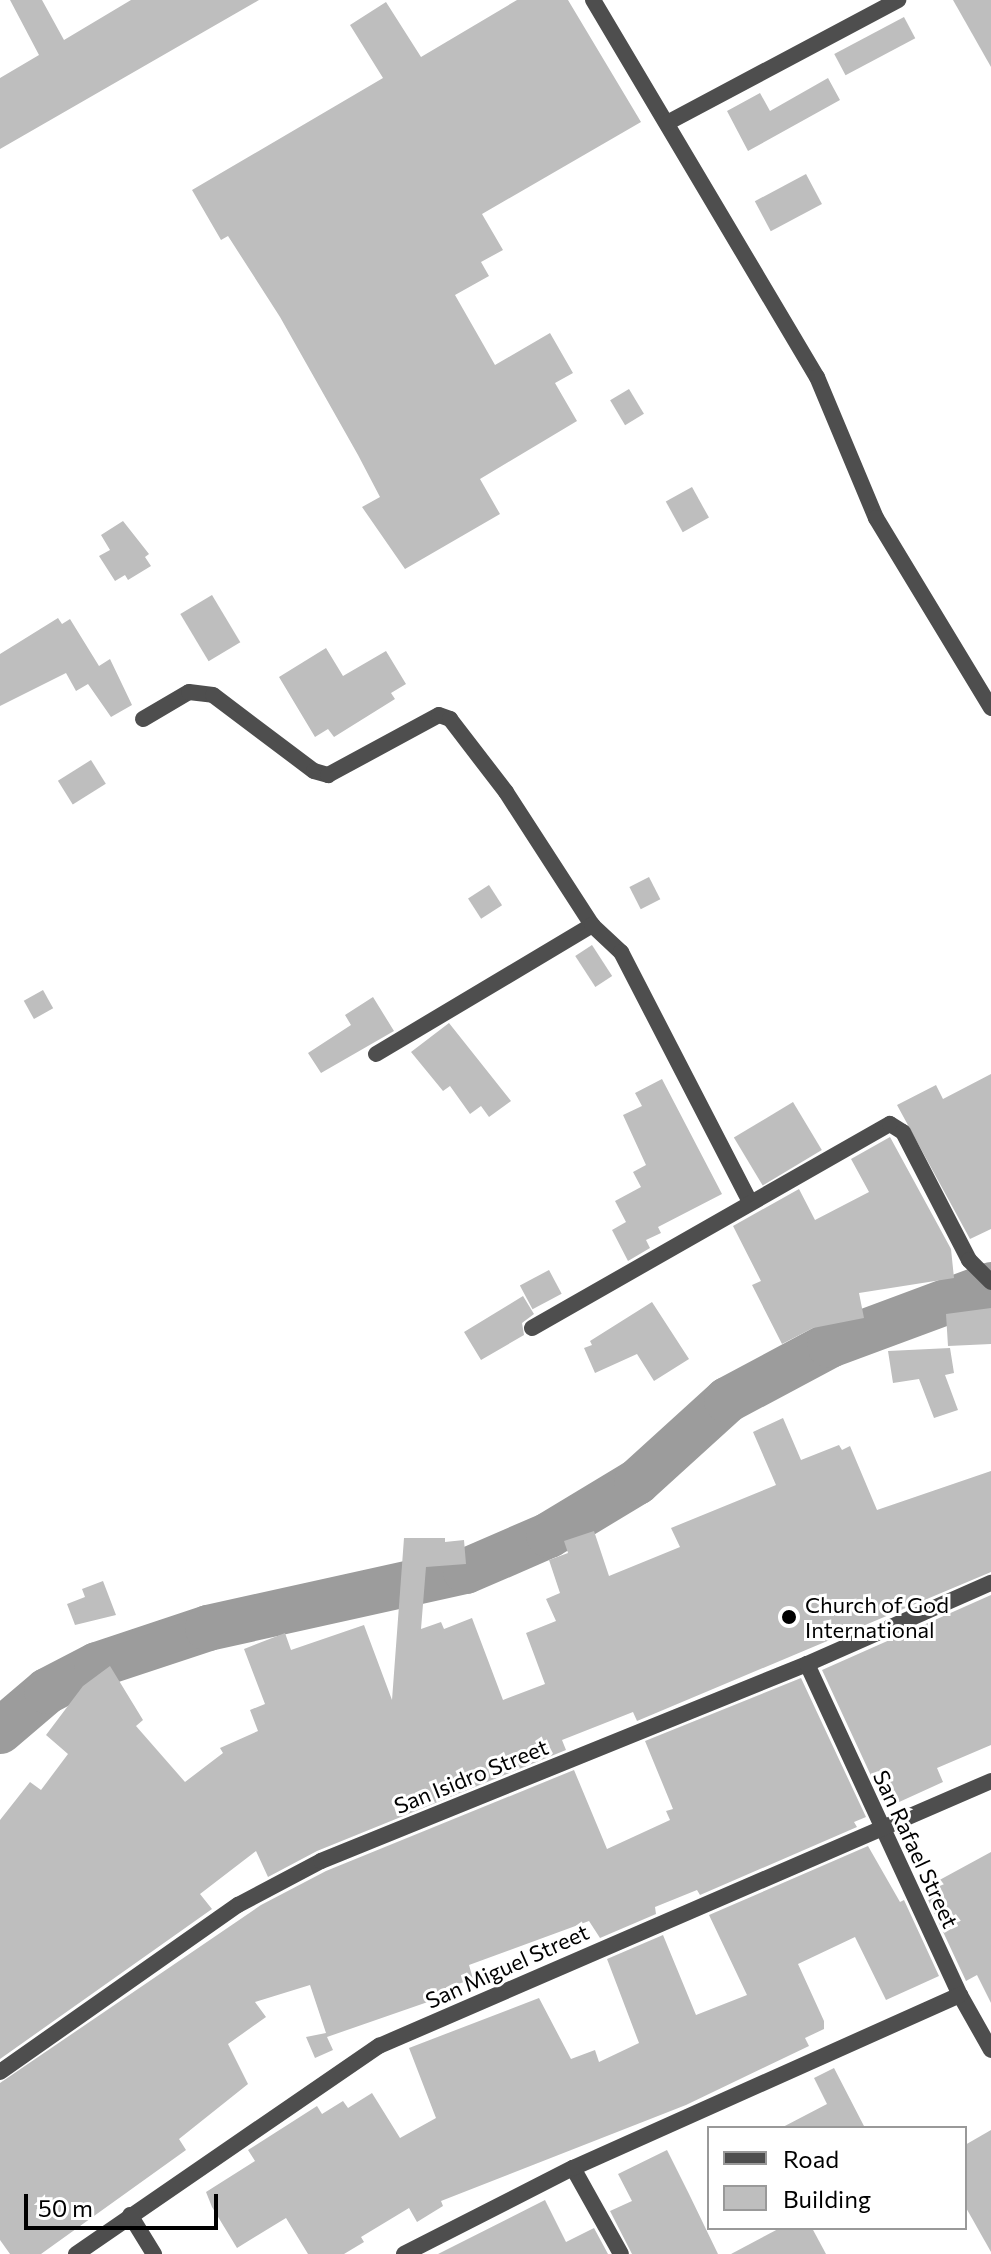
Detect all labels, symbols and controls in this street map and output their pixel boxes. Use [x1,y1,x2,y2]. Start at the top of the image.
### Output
place label: Church of God International [805,1591,949,1642]
marker: Church of God International [780,1608,798,1626]
street label: San Isidro Street [390,1733,552,1819]
street label: San Rafael Street [868,1766,964,1932]
street label: San Miguel Street [421,1918,593,2014]
legend [707,2126,967,2230]
text: Road [783,2144,839,2173]
scale bar [28,2178,222,2228]
text: Building [783,2184,871,2213]
text: 50 m [38,2193,93,2222]

